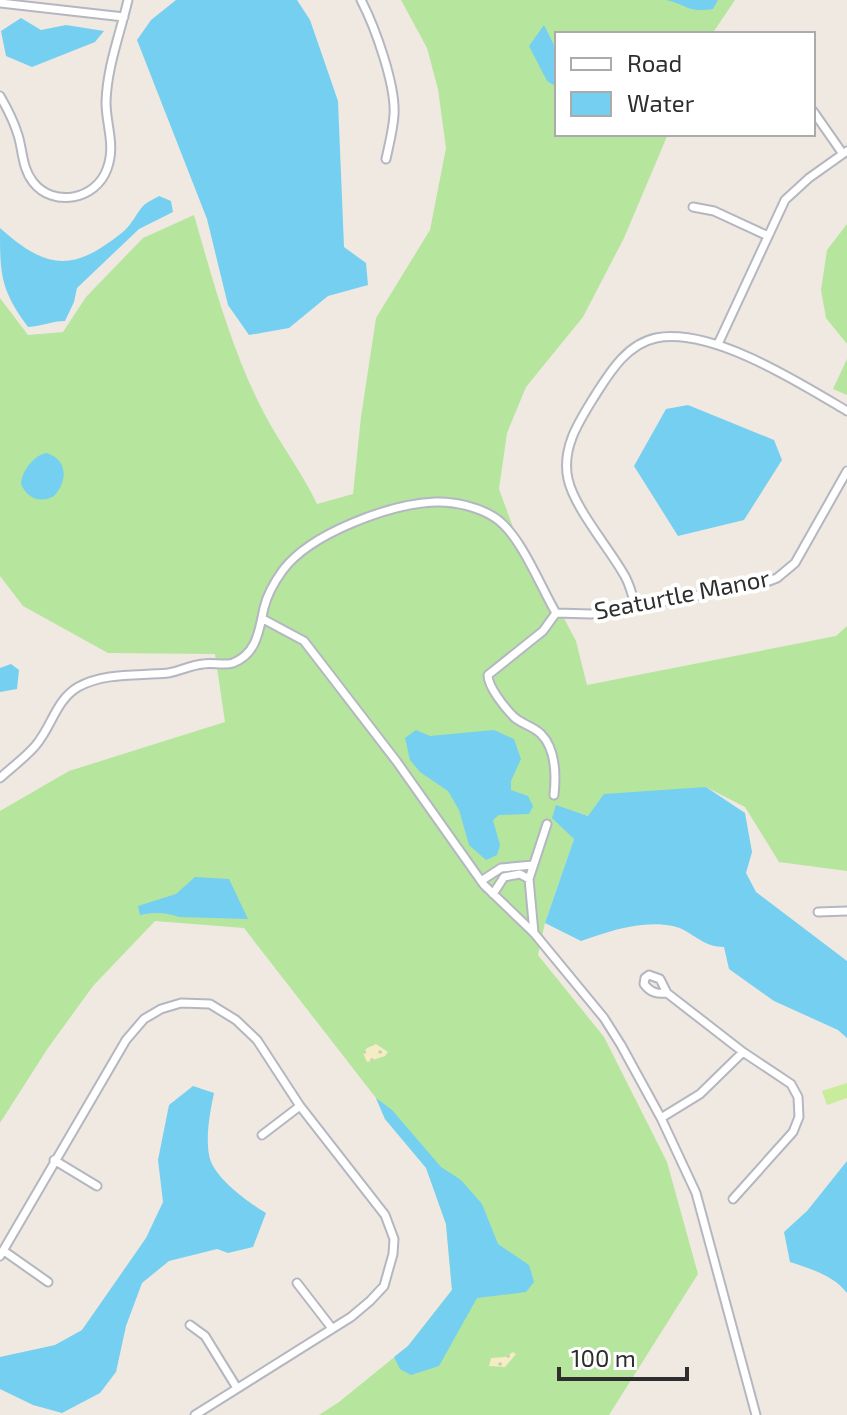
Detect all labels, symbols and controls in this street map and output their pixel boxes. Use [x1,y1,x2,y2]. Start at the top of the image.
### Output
legend [555,32,815,136]
text: Road [627,48,682,77]
text: Water [627,88,695,117]
street label: Seaturtle Manor [592,562,772,625]
scale bar [559,1331,687,1381]
text: 100 m [571,1343,636,1372]

